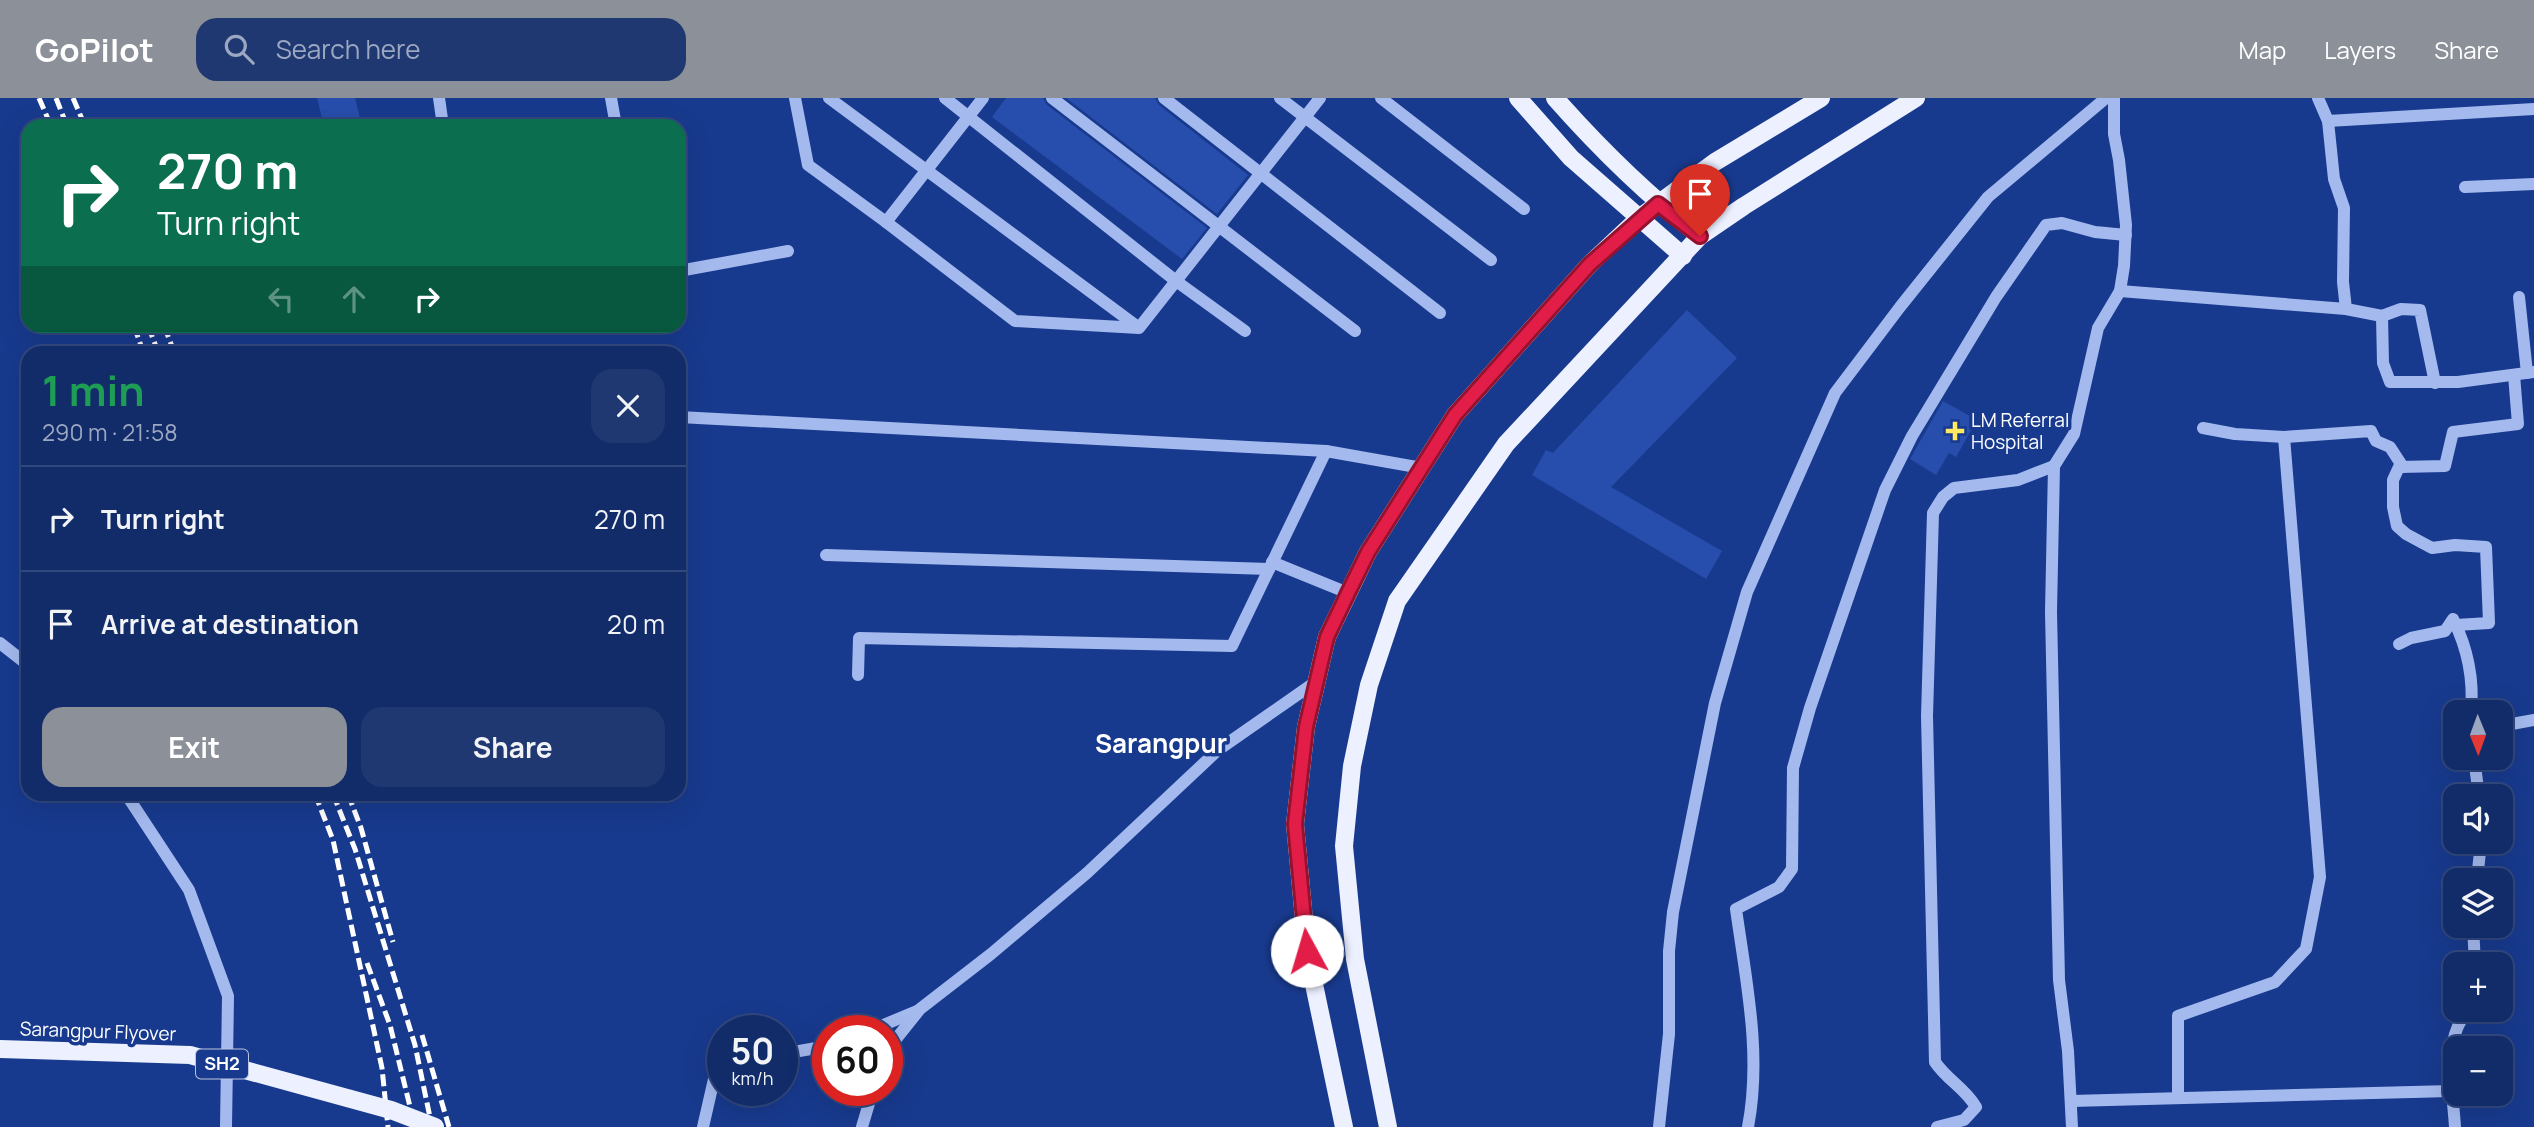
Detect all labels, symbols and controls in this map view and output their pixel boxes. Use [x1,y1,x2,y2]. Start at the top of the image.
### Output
search box [196,18,686,81]
text: GoPilot [35,27,154,72]
icon: search [220,30,258,68]
text: Search here [276,31,420,67]
text: Map [2239,33,2286,66]
text: Layers [2324,33,2396,66]
text: Share [2434,33,2499,66]
text: 270 m [157,137,298,204]
icon: right [42,147,133,238]
pin [1670,164,1730,236]
icon: arrive [1681,175,1719,213]
text: Turn right [157,201,300,245]
icon: left [262,280,300,318]
icon: ahead [335,280,373,318]
icon: right [408,280,446,318]
text: 1 min [42,361,145,419]
button: close [591,369,665,443]
place label: LM Referral Hospital [1971,407,2069,455]
text: 290 m · 21:58 [42,416,178,448]
marker: LM Referral Hospital [1945,421,1965,441]
icon: right [42,500,80,538]
text: Turn right [101,501,225,537]
text: 270 m [594,501,665,537]
icon: arrive [42,605,80,643]
text: Arrive at destination [101,606,359,642]
text: 20 m [607,606,665,642]
north arrow [2443,700,2513,770]
map controls [2443,700,2513,1106]
button: Exit [42,707,347,787]
button: Share [361,707,665,787]
district label: Sarangpur [1095,725,1227,761]
button: sound [2443,784,2513,854]
button: layers [2443,868,2513,938]
position arrow [1270,914,1344,988]
button: + [2443,952,2513,1022]
street label: Sarangpur Flyover [19,1015,177,1047]
speed limit sign: 60 [812,1015,903,1106]
text: 50 [731,1027,774,1075]
button: − [2443,1036,2513,1106]
road number: SH2 [196,1049,248,1079]
text: km/h [732,1066,773,1090]

